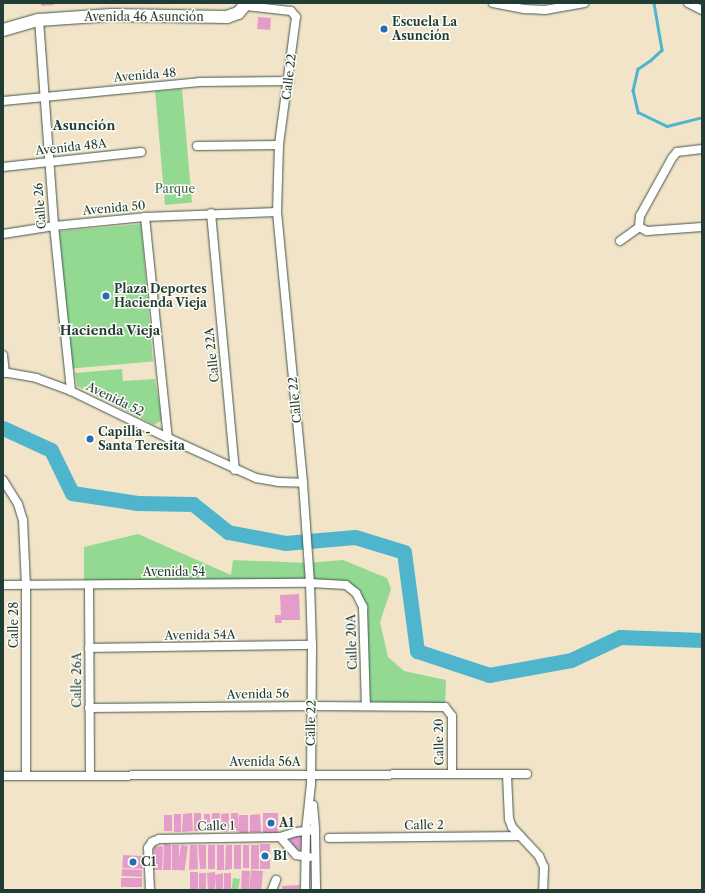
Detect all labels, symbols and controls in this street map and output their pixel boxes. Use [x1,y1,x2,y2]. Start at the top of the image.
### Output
street label: Avenida 46 Asunción [84,10,204,24]
place label: Escuela La Asunción [392,15,457,43]
marker: Escuela La Asunción [379,24,389,34]
street label: Calle 22 [279,53,299,101]
street label: Avenida 48 [113,65,177,85]
district label: Asunción [53,117,115,133]
street label: Avenida 48A [34,136,108,158]
street label: Calle 26 [31,182,49,230]
park label: Parque [155,182,195,196]
street label: Avenida 50 [82,198,146,218]
place label: Plaza Deportes Hacienda Vieja [114,282,208,310]
marker: Plaza Deportes Hacienda Vieja [101,291,111,301]
district label: Hacienda Vieja [59,322,161,338]
street label: Calle 22A [202,327,222,383]
street label: Calle 22 [285,376,305,424]
street label: Avenida 52 [84,379,146,419]
place label: Capilla - Santa Teresita [98,425,185,453]
marker: Capilla - Santa Teresita [85,434,95,444]
street label: Avenida 54 [143,565,205,579]
street label: Calle 28 [7,602,21,648]
street label: Calle 20A [344,614,360,670]
street label: Avenida 54A [164,627,236,643]
street label: Calle 26A [70,652,84,708]
street label: Avenida 56 [227,686,289,702]
street label: Calle 22 [303,700,319,746]
street label: Calle 20 [431,718,447,766]
street label: Avenida 56A [229,755,301,769]
place label: A1 [279,816,294,830]
street label: Calle 2 [404,817,444,833]
street label: Calle 1 [197,818,235,834]
marker: A1 [266,818,276,828]
place label: B1 [273,849,287,863]
marker: B1 [260,851,270,861]
place label: C1 [141,855,156,869]
marker: C1 [128,857,138,867]

